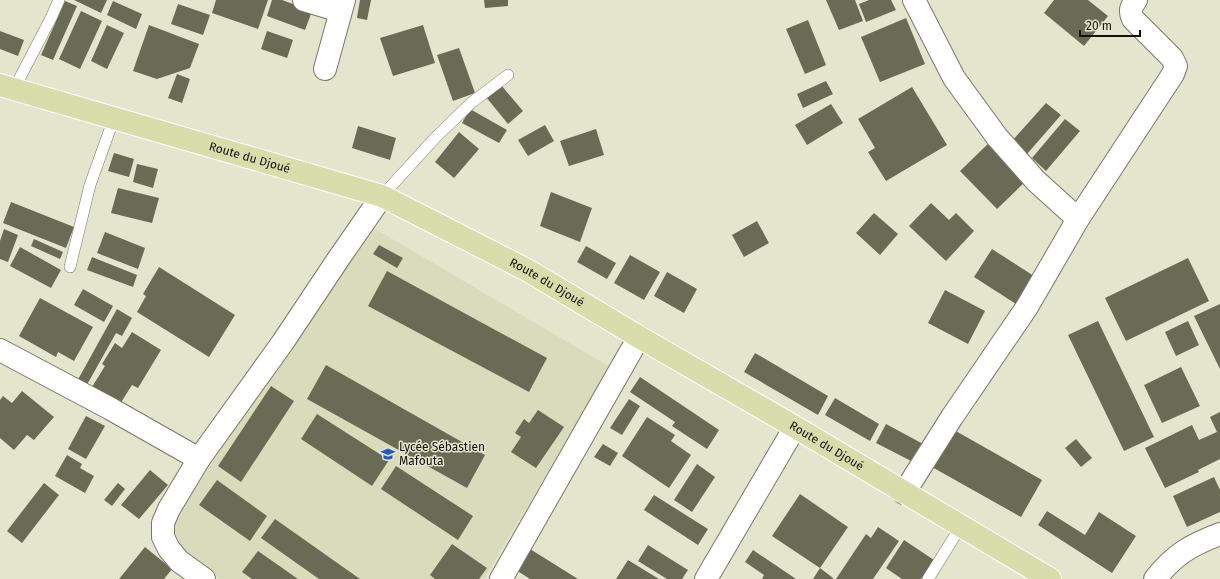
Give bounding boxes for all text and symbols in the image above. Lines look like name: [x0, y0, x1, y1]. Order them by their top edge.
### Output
scale bar: [1080, 12, 1140, 38]
text: 20 m: [1086, 19, 1112, 33]
street label: Route du Djoué: [207, 139, 292, 176]
street label: Route du Djoué: [507, 255, 587, 310]
street label: Route du Djoué: [787, 418, 866, 473]
place label: Lycée Sébastien Mafouta: [399, 440, 485, 468]
school or university icon: Lycée Sébastien Mafouta: [380, 446, 396, 462]

